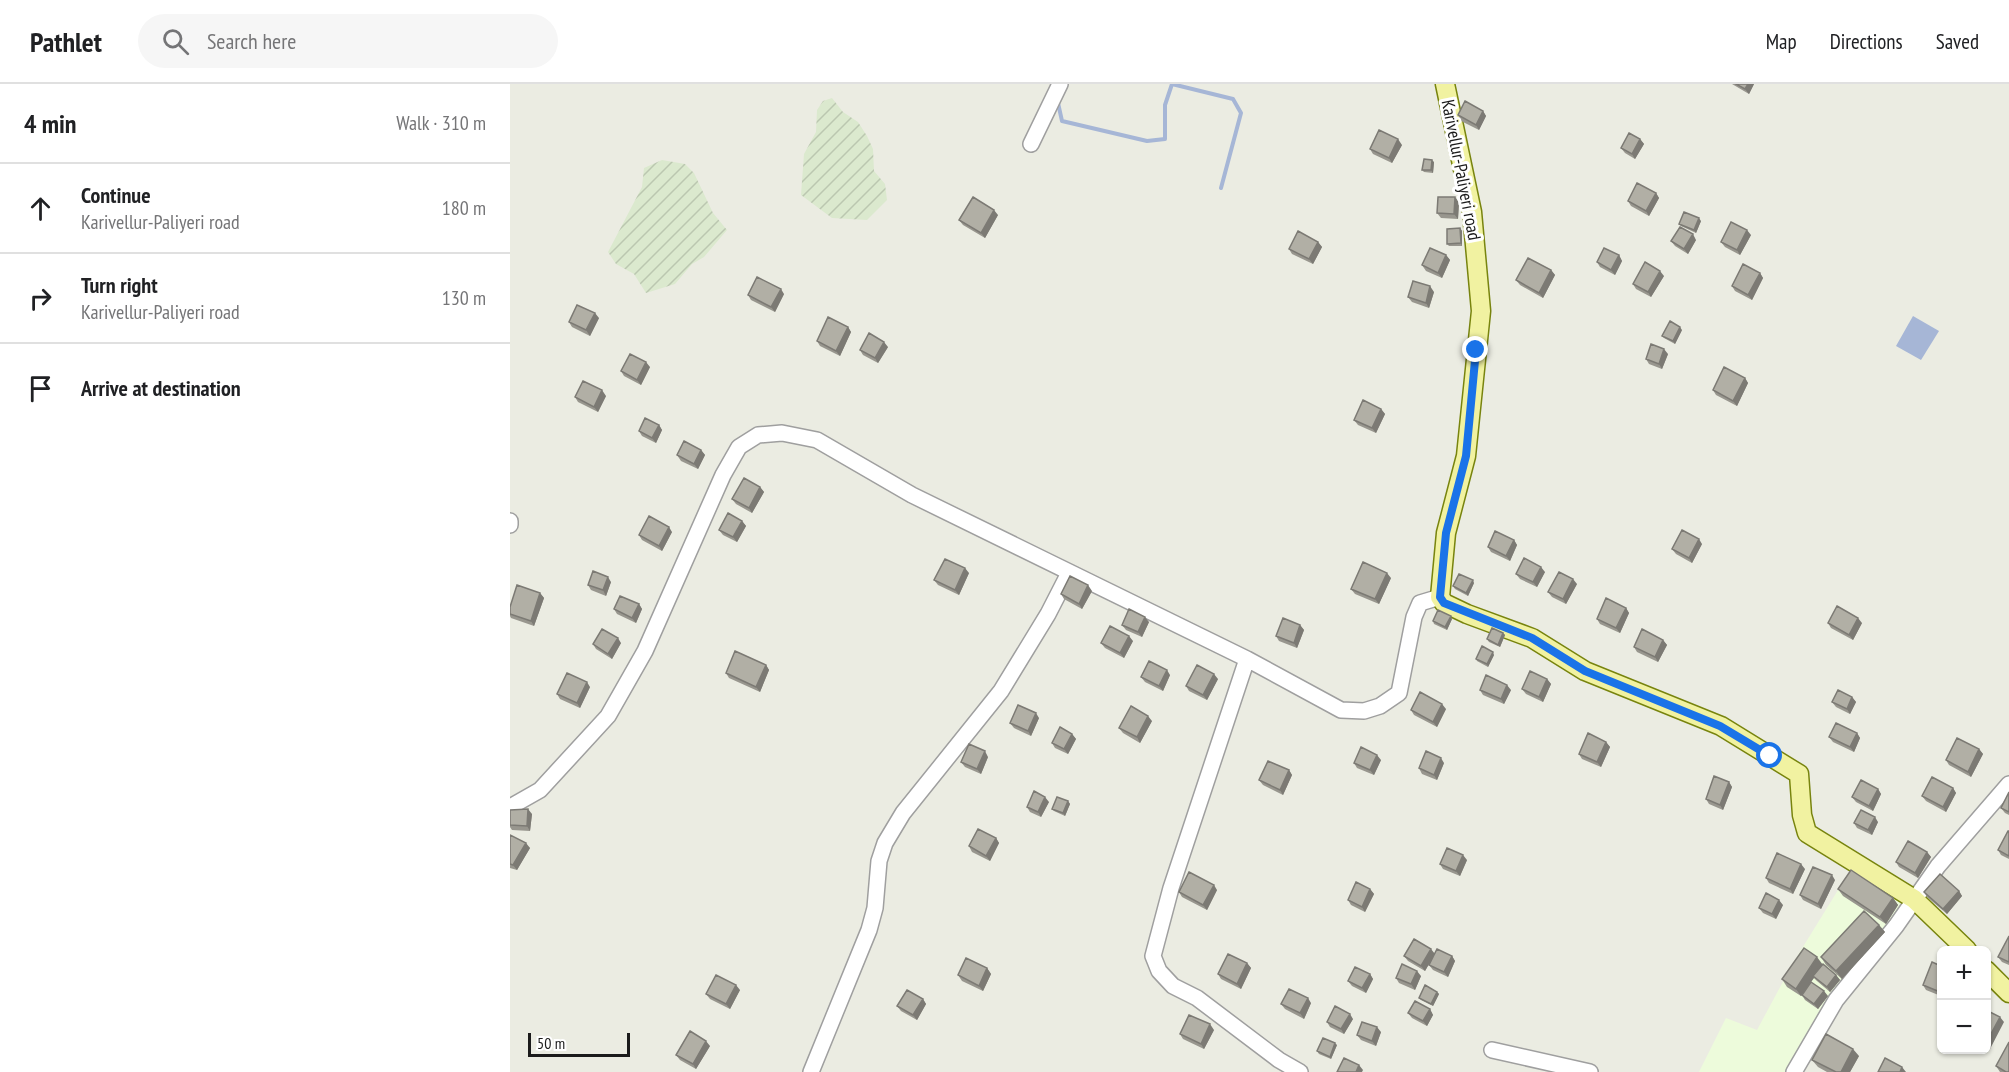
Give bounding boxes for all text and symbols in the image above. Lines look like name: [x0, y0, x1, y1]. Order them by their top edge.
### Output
search box: [138, 14, 558, 68]
text: Pathlet: [30, 23, 102, 60]
icon: search: [159, 25, 192, 58]
text: Search here: [207, 27, 296, 55]
text: Map: [1766, 28, 1797, 55]
text: Directions: [1830, 28, 1903, 55]
text: Saved: [1936, 28, 1979, 55]
street label: Karivellur-Paliyeri road: [1437, 98, 1486, 242]
text: 4 min: [24, 107, 77, 140]
text: Walk · 310 m: [396, 110, 486, 136]
text: Continue: [81, 181, 151, 209]
icon: ahead: [24, 192, 57, 225]
text: 180 m: [442, 195, 486, 221]
text: Karivellur-Paliyeri road: [81, 209, 240, 235]
text: Turn right: [81, 271, 158, 299]
icon: right: [24, 282, 57, 315]
text: 130 m: [442, 285, 486, 311]
text: Karivellur-Paliyeri road: [81, 299, 240, 325]
route end: [1462, 336, 1488, 362]
icon: arrive: [24, 372, 57, 405]
text: Arrive at destination: [81, 374, 241, 402]
route start: [1756, 742, 1782, 768]
map controls: [1937, 946, 1991, 1054]
button: +: [1937, 946, 1991, 1000]
button: −: [1937, 1000, 1991, 1054]
scale bar: [528, 1030, 630, 1058]
text: 50 m: [537, 1033, 565, 1053]

